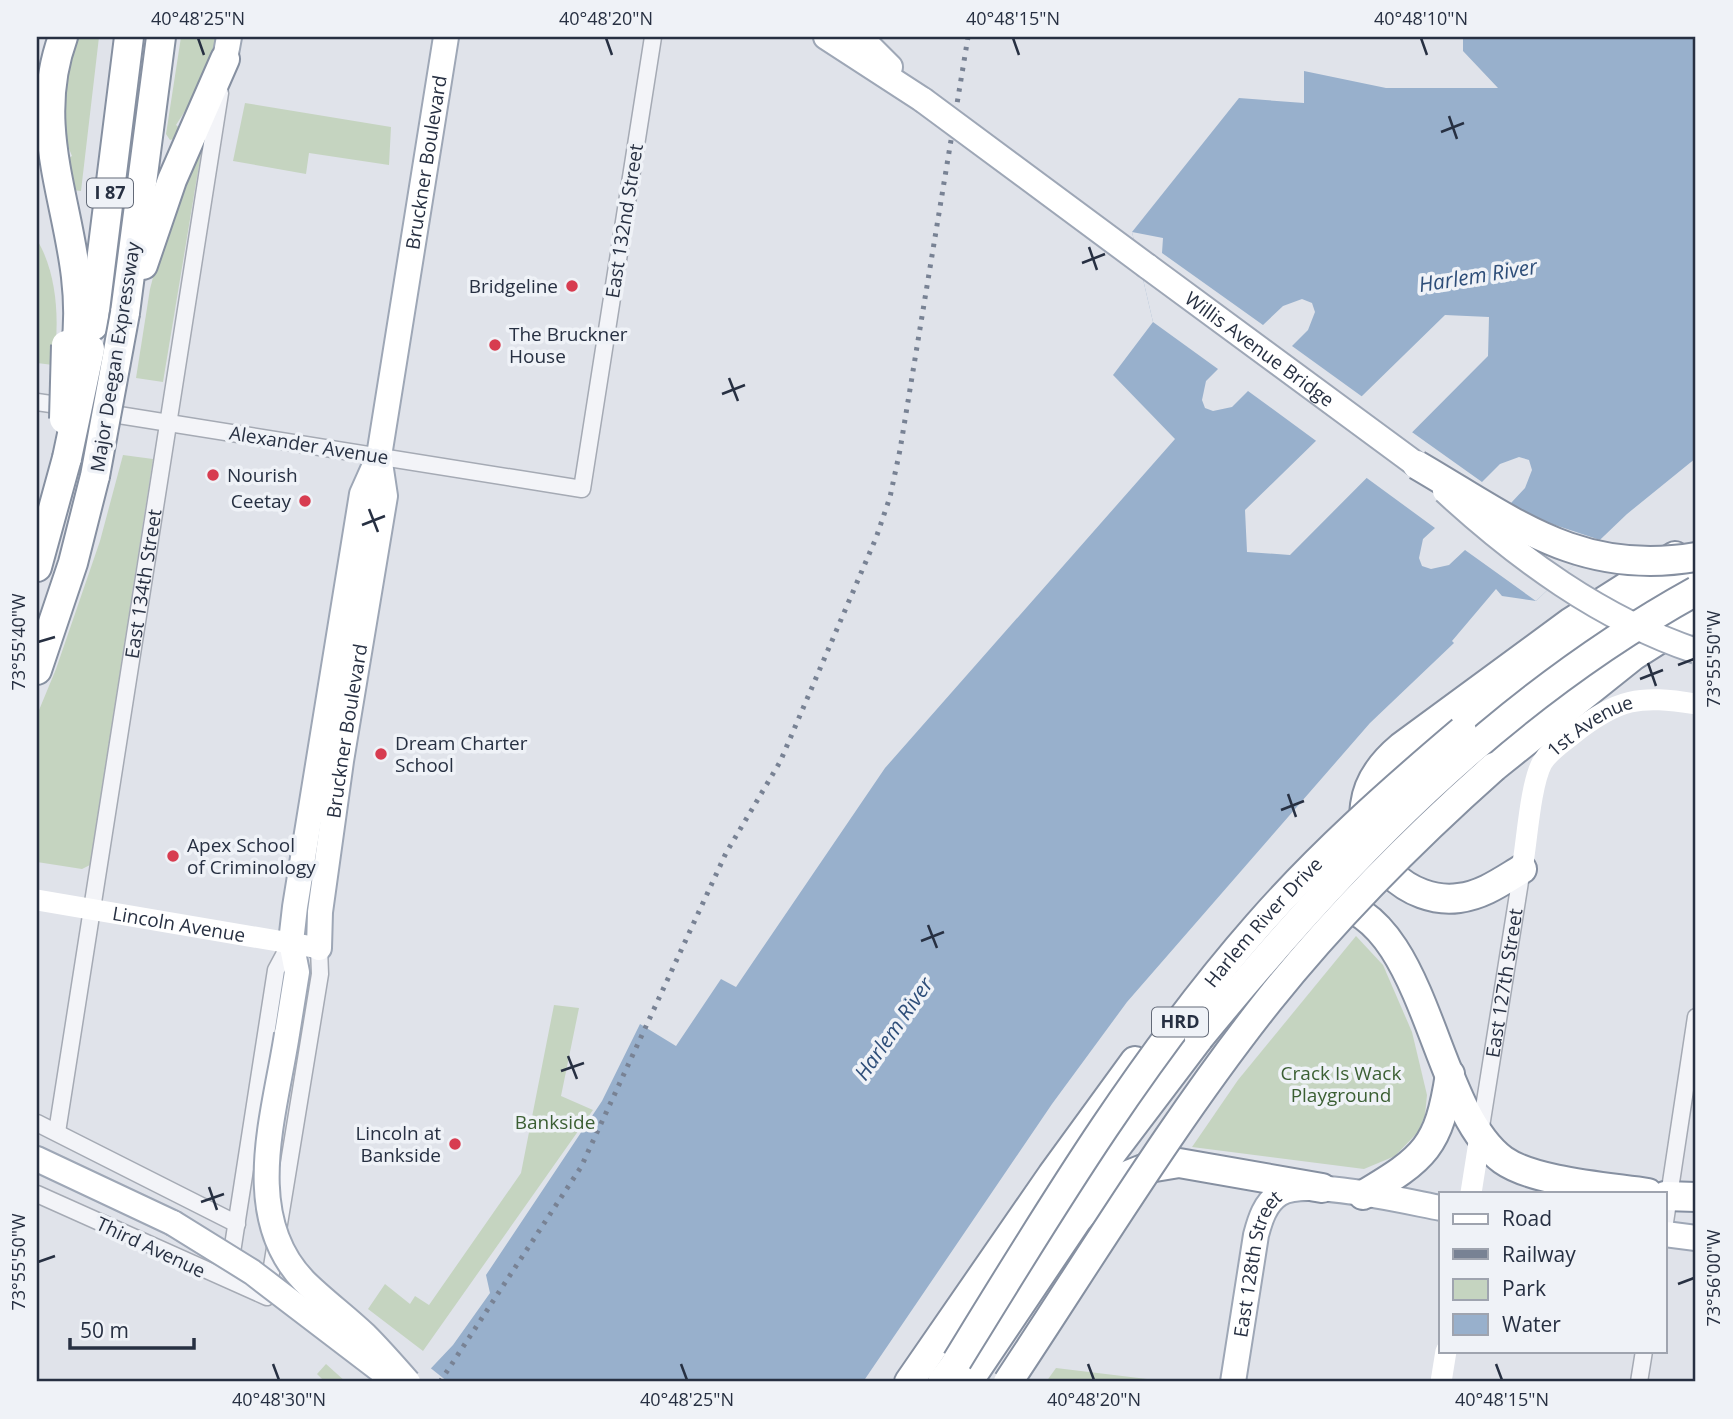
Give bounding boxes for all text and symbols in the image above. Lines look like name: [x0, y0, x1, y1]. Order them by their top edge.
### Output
text: 40°48'25"N: [151, 6, 245, 30]
text: 40°48'20"N: [559, 6, 653, 30]
text: 40°48'15"N: [966, 6, 1060, 30]
text: 40°48'10"N: [1374, 6, 1468, 30]
street label: Bruckner Boulevard: [399, 73, 453, 251]
street label: East 132nd Street: [599, 142, 649, 300]
road number: I 87: [87, 178, 133, 208]
street label: Major Deegan Expressway: [84, 240, 146, 474]
water label: Harlem River: [1417, 252, 1540, 298]
place label: Bridgeline: [469, 273, 558, 299]
marker: Bridgeline: [564, 278, 580, 294]
street label: Willis Avenue Bridge: [1180, 285, 1340, 413]
place label: The Bruckner House: [509, 321, 628, 369]
marker: The Bruckner House: [487, 337, 503, 353]
street label: Alexander Avenue: [228, 420, 390, 470]
place label: Nourish: [227, 462, 298, 488]
marker: Nourish: [205, 467, 221, 483]
place label: Ceetay: [231, 488, 291, 514]
marker: Ceetay: [297, 493, 313, 509]
street label: East 134th Street: [118, 507, 168, 660]
text: 73°55'40"W: [6, 593, 30, 691]
text: 73°55'50"W: [1701, 610, 1725, 708]
street label: Bruckner Boulevard: [320, 642, 373, 820]
street label: 1st Avenue: [1541, 689, 1636, 763]
place label: Dream Charter School: [395, 730, 528, 778]
marker: Dream Charter School: [373, 746, 389, 762]
place label: Apex School of Criminology: [187, 832, 316, 880]
marker: Apex School of Criminology: [165, 848, 181, 864]
street label: Harlem River Drive: [1198, 851, 1328, 993]
street label: Lincoln Avenue: [110, 900, 247, 948]
street label: East 127th Street: [1479, 906, 1529, 1059]
water label: Harlem River: [847, 971, 939, 1085]
road number: HRD: [1152, 1007, 1208, 1036]
park label: Crack Is Wack Playground: [1281, 1060, 1401, 1108]
park label: Bankside: [515, 1109, 595, 1135]
place label: Lincoln at Bankside: [355, 1120, 441, 1168]
marker: Lincoln at Bankside: [447, 1136, 463, 1152]
street label: East 128th Street: [1227, 1184, 1287, 1339]
legend: [1439, 1192, 1666, 1352]
text: Road: [1502, 1204, 1552, 1232]
street label: Third Avenue: [92, 1210, 210, 1284]
text: 73°55'50"W: [6, 1213, 30, 1311]
text: 73°56'00"W: [1701, 1229, 1725, 1327]
text: Railway: [1502, 1240, 1576, 1268]
text: Park: [1502, 1274, 1546, 1302]
scale bar: [70, 1307, 194, 1351]
text: Water: [1502, 1310, 1561, 1338]
text: 50 m: [80, 1316, 129, 1344]
text: 40°48'30"N: [232, 1387, 326, 1411]
text: 40°48'25"N: [640, 1387, 734, 1411]
text: 40°48'20"N: [1047, 1387, 1141, 1411]
text: 40°48'15"N: [1455, 1387, 1549, 1411]

